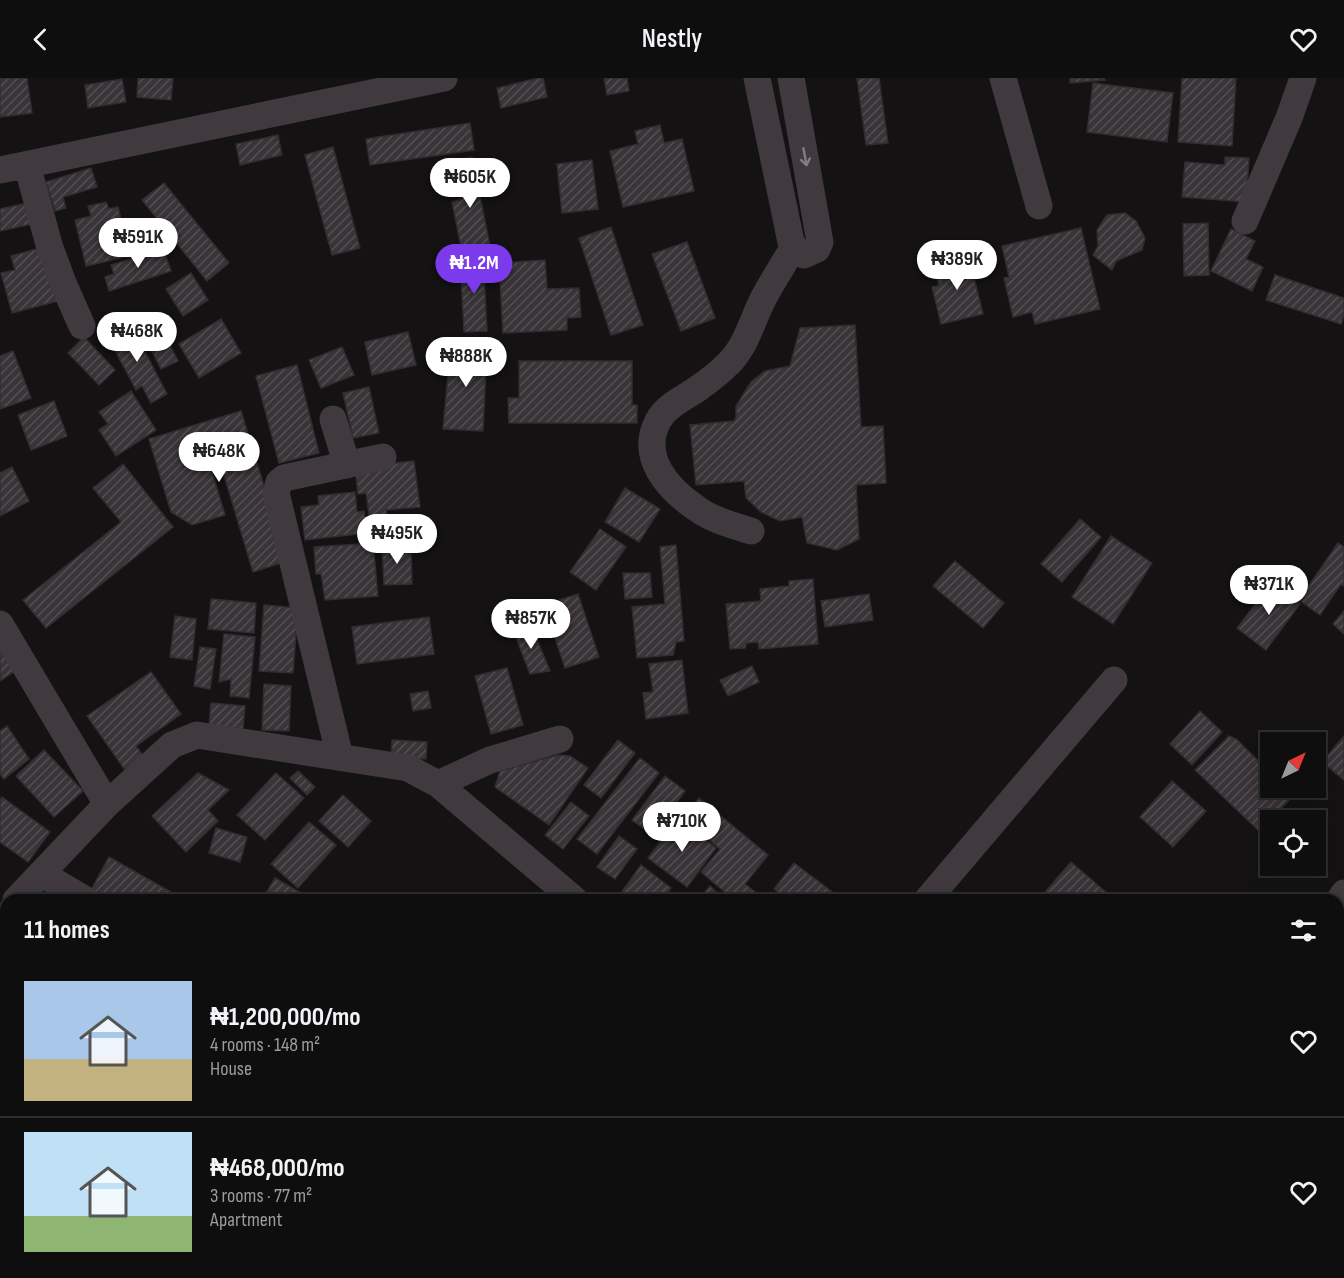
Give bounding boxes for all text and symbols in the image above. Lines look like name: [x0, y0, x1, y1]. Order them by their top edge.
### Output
icon: back: [24, 23, 57, 56]
text: Nestly: [642, 23, 702, 55]
icon: heart: [1287, 23, 1320, 56]
one-way arrow: [799, 147, 810, 166]
pin: ₦605K: [428, 158, 512, 209]
text: ₦605K: [444, 165, 496, 189]
pin: ₦591K: [96, 218, 180, 269]
text: ₦591K: [113, 225, 163, 249]
pin: ₦389K: [915, 240, 999, 291]
pin: ₦1.2M: [432, 244, 516, 295]
text: ₦389K: [931, 247, 983, 271]
text: ₦1.2M: [449, 251, 499, 275]
pin: ₦468K: [95, 312, 179, 363]
text: ₦468K: [111, 319, 163, 343]
pin: ₦888K: [424, 337, 508, 388]
text: ₦888K: [440, 344, 492, 368]
pin: ₦648K: [177, 432, 261, 483]
text: ₦648K: [193, 439, 245, 463]
pin: ₦495K: [355, 514, 439, 565]
text: ₦495K: [371, 521, 423, 545]
pin: ₦371K: [1227, 565, 1311, 616]
text: ₦371K: [1244, 572, 1294, 596]
pin: ₦857K: [489, 599, 573, 650]
text: ₦857K: [505, 606, 557, 630]
north arrow: [1260, 732, 1326, 798]
map controls: [1260, 732, 1326, 876]
pin: ₦710K: [640, 802, 724, 853]
text: ₦710K: [657, 809, 707, 833]
button: locate: [1260, 810, 1326, 876]
icon: filters: [1287, 914, 1320, 947]
text: 11 homes: [24, 915, 110, 946]
text: ₦1,200,000/mo: [210, 1002, 361, 1033]
icon: home: [72, 1005, 144, 1077]
icon: heart: [1287, 1025, 1320, 1058]
text: 4 rooms · 148 m²: [210, 1033, 320, 1057]
text: House: [210, 1057, 252, 1081]
text: ₦468,000/mo: [210, 1153, 345, 1184]
icon: home: [72, 1156, 144, 1228]
icon: heart: [1287, 1176, 1320, 1209]
text: 3 rooms · 77 m²: [210, 1184, 312, 1208]
text: Apartment: [210, 1208, 283, 1232]

